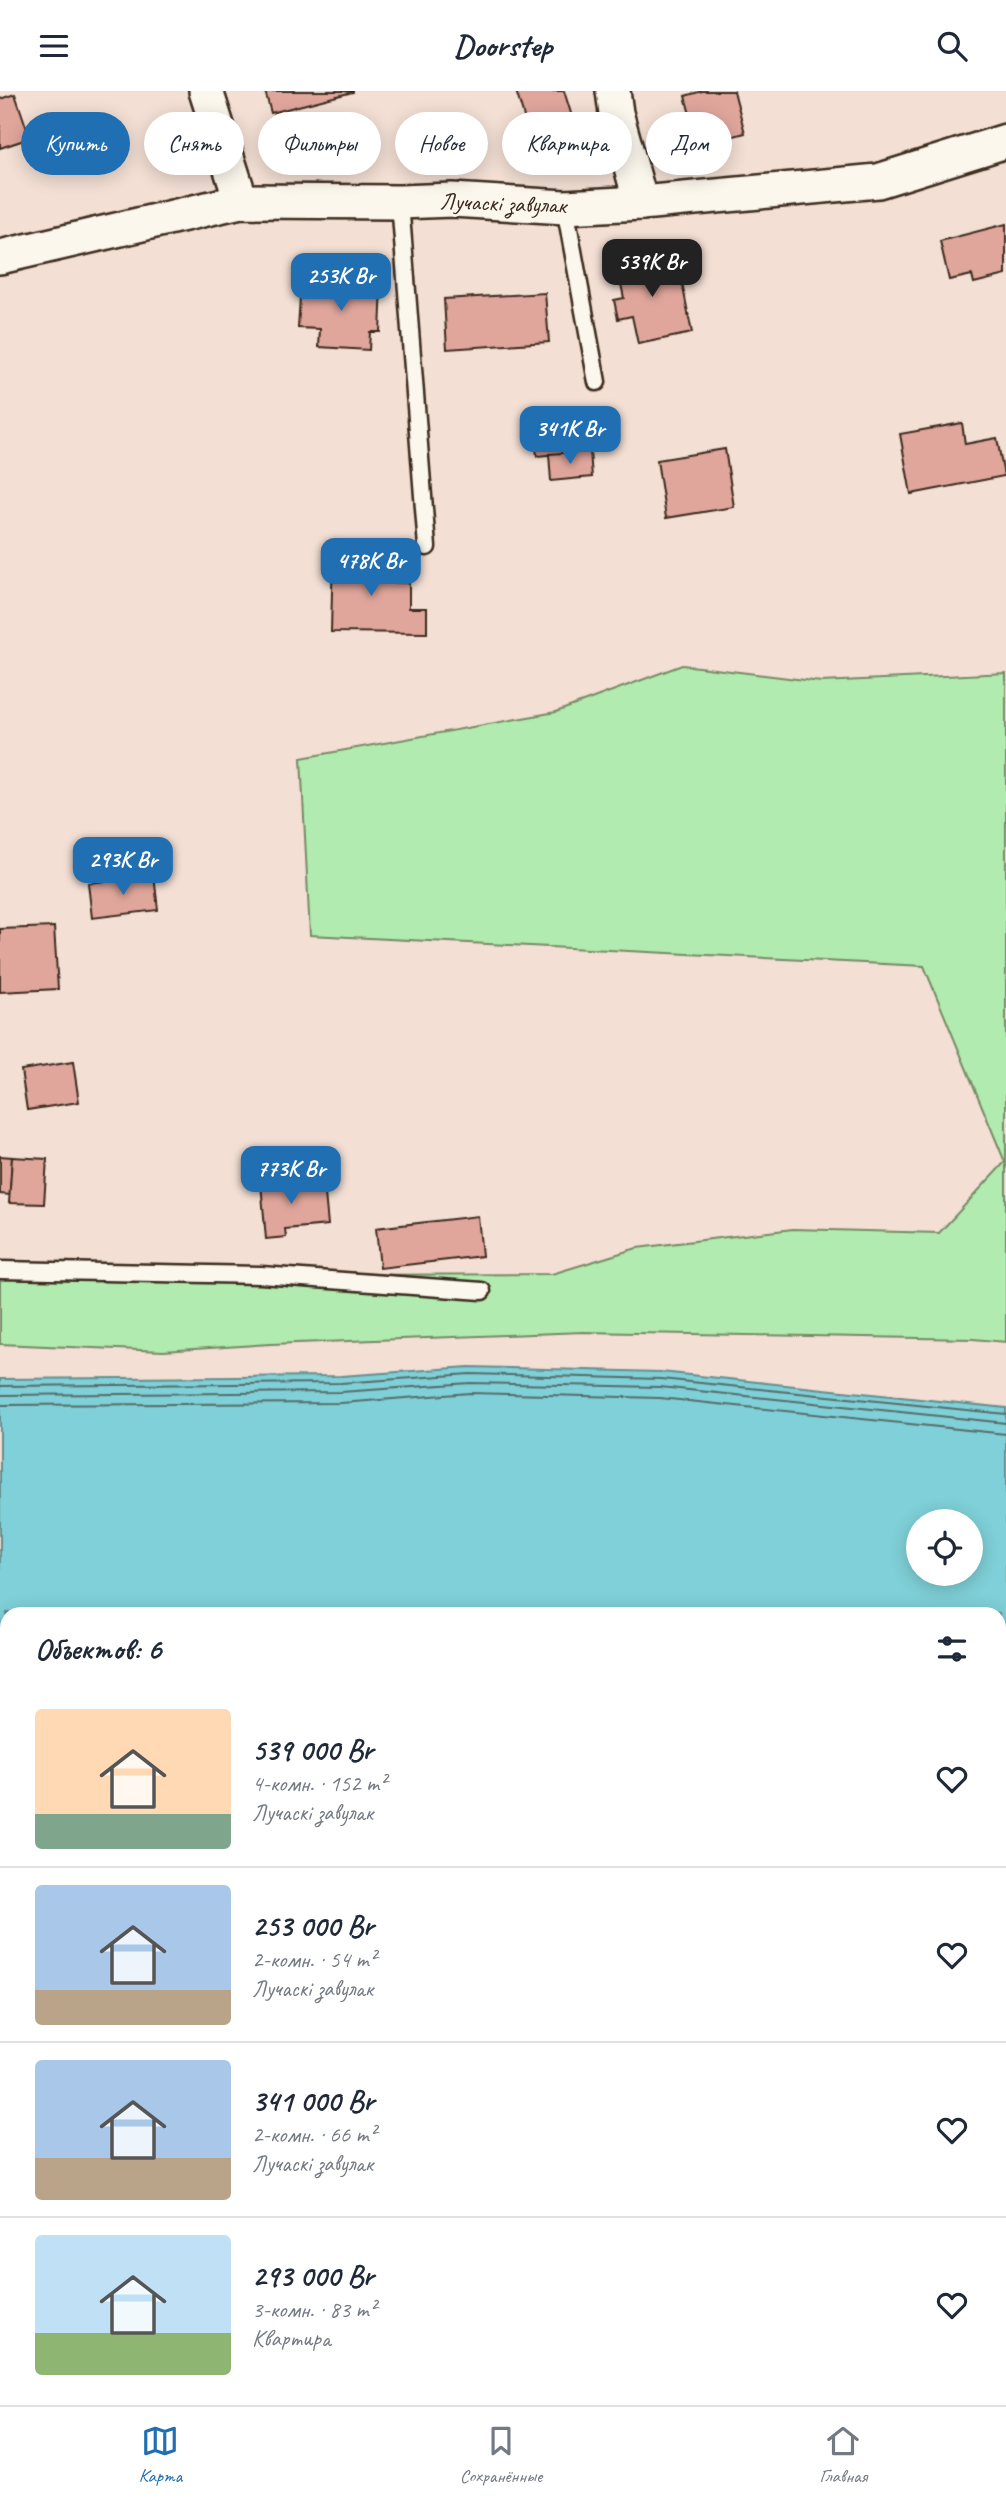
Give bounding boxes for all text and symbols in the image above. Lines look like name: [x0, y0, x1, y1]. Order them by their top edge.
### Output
text: Doorstep: [454, 25, 552, 66]
icon: menu: [35, 27, 73, 65]
icon: search: [933, 27, 971, 65]
chip: Купить: [21, 112, 130, 175]
chip: Снять: [144, 112, 244, 175]
chip: Фильтры: [258, 112, 381, 175]
chip: Новое: [395, 112, 488, 175]
chip: Квартира: [502, 112, 632, 175]
chip: Дом: [646, 112, 732, 175]
street label: Лучаскі завулак: [439, 186, 569, 221]
pin: 539K Br: [587, 239, 717, 299]
text: 539K Br: [618, 247, 686, 276]
pin: 253K Br: [276, 253, 406, 313]
text: 253K Br: [307, 261, 375, 290]
pin: 341K Br: [505, 407, 635, 466]
text: 341K Br: [536, 414, 604, 443]
pin: 478K Br: [306, 539, 436, 598]
text: 478K Br: [337, 546, 405, 575]
pin: 293K Br: [58, 837, 188, 897]
text: 293K Br: [89, 845, 157, 874]
pin: 773K Br: [226, 1147, 356, 1206]
text: 773K Br: [257, 1154, 325, 1183]
map controls: [906, 1509, 983, 1586]
button: locate: [906, 1509, 983, 1586]
text: Объектов: 6: [35, 1630, 161, 1668]
icon: filters: [933, 1630, 971, 1668]
text: 539 000 Br: [252, 1731, 373, 1769]
icon: home: [91, 1737, 175, 1821]
icon: heart: [933, 1760, 971, 1798]
text: 4-комн. · 152 m²: [252, 1769, 386, 1798]
text: Лучаскі завулак: [252, 1798, 373, 1827]
text: 253 000 Br: [252, 1907, 374, 1945]
icon: home: [91, 1913, 175, 1997]
icon: heart: [933, 1936, 971, 1974]
text: 2-комн. · 54 m²: [252, 1945, 376, 1974]
text: Лучаскі завулак: [252, 1974, 373, 2003]
text: 341 000 Br: [252, 2082, 374, 2120]
icon: home: [91, 2088, 175, 2172]
icon: heart: [933, 2111, 971, 2149]
text: 2-комн. · 66 m²: [252, 2120, 376, 2149]
text: Лучаскі завулак: [252, 2149, 373, 2178]
text: 293 000 Br: [252, 2257, 374, 2295]
icon: home: [91, 2263, 175, 2347]
icon: heart: [933, 2286, 971, 2324]
text: 3-комн. · 83 m²: [252, 2295, 376, 2324]
text: Квартира: [252, 2324, 330, 2353]
tab: Карта: [139, 2422, 182, 2488]
tab: Сохранённые: [460, 2422, 542, 2488]
tab: Главная: [820, 2422, 867, 2488]

